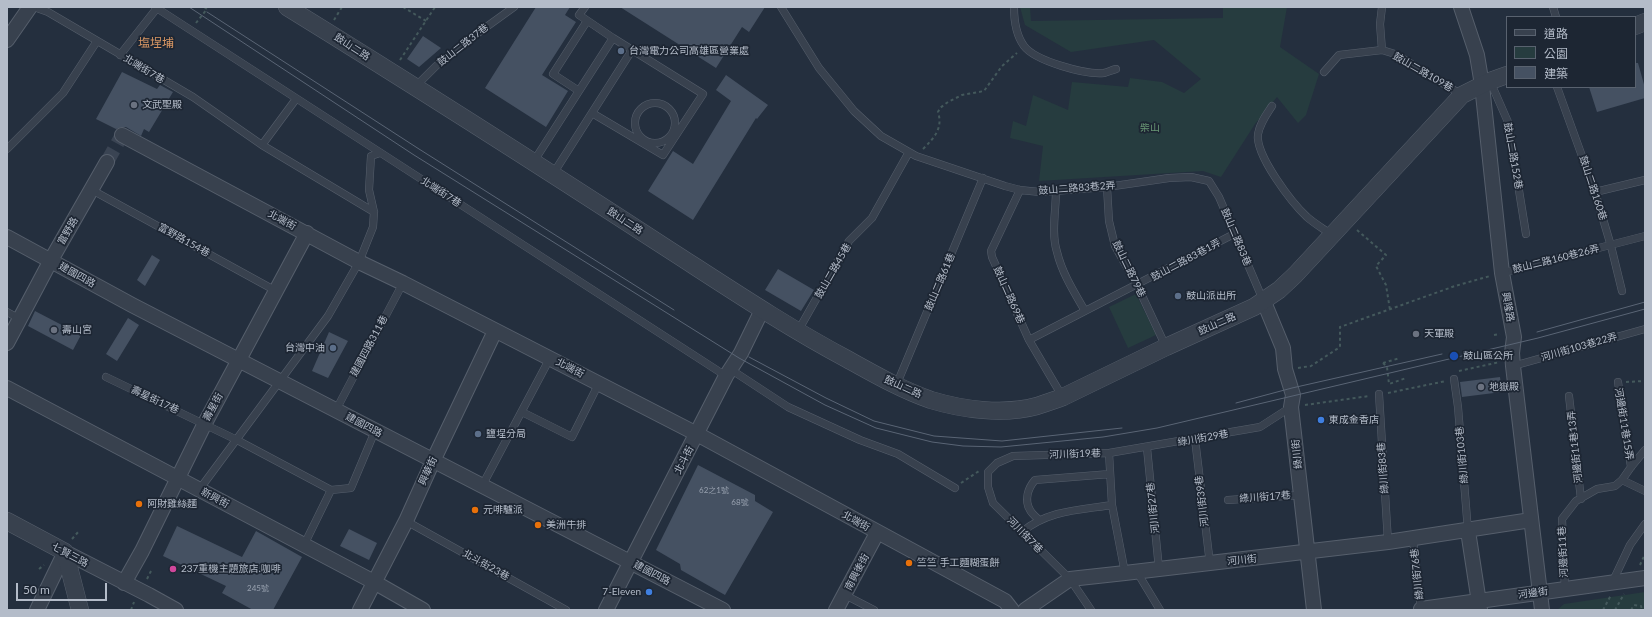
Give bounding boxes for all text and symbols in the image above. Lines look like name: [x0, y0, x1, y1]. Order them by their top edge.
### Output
legend: [1506, 16, 1636, 88]
street label: 鼓山二路37巷: [435, 21, 491, 69]
text: 道路: [1544, 26, 1568, 41]
street label: 鼓山二路: [332, 31, 372, 63]
district label: 塩埕埔: [138, 36, 174, 50]
place label: 台灣電力公司高雄區營業處: [629, 45, 749, 57]
marker: 台灣電力公司高雄區營業處: [616, 46, 626, 56]
text: 公園: [1544, 46, 1568, 61]
street label: 鼓山二路109巷: [1391, 50, 1455, 94]
street label: 北端街7巷: [121, 52, 167, 86]
text: 建築: [1544, 66, 1568, 81]
place label: 文武聖殿: [142, 99, 182, 111]
marker: 文武聖殿: [129, 100, 139, 110]
park label: 柴山: [1140, 122, 1160, 134]
street label: 鼓山二路152巷: [1501, 122, 1525, 190]
street label: 鼓山二路160巷: [1577, 154, 1609, 222]
street label: 北端街7巷: [419, 174, 463, 210]
street label: 鼓山二路83巷2弄: [1038, 179, 1116, 197]
street label: 鼓山二路: [605, 205, 645, 237]
street label: 鼓山二路83巷: [1218, 206, 1254, 268]
street label: 北端街: [266, 208, 298, 232]
street label: 富野路: [55, 215, 81, 247]
street label: 富野路154巷: [156, 221, 212, 259]
street label: 鼓山二路83巷1弄: [1149, 237, 1223, 283]
street label: 鼓山二路79巷: [1110, 239, 1148, 299]
street label: 鼓山二路45巷: [812, 241, 854, 301]
street label: 鼓山二路160巷26弄: [1511, 242, 1601, 276]
street label: 鼓山二路61巷: [922, 251, 958, 313]
street label: 建國四路: [57, 260, 97, 290]
street label: 鼓山二路69巷: [991, 264, 1027, 326]
place label: 鼓山派出所: [1186, 290, 1236, 302]
marker: 鼓山派出所: [1173, 291, 1183, 301]
street label: 興隆路: [1499, 291, 1517, 323]
street label: 鼓山二路: [1196, 310, 1238, 338]
street label: 建國四路311巷: [348, 313, 390, 379]
place label: 壽山宮: [62, 324, 92, 336]
marker: 壽山宮: [49, 325, 59, 335]
place label: 天軍殿: [1424, 328, 1454, 340]
marker: 天軍殿: [1411, 329, 1421, 339]
street label: 河川街103巷22弄: [1539, 330, 1619, 364]
place label: 台灣中油: [285, 342, 325, 354]
marker: 台灣中油: [328, 343, 338, 353]
marker: 鼓山區公所: [1448, 350, 1460, 362]
place label: 鼓山區公所: [1463, 350, 1513, 362]
street label: 北端街: [554, 356, 586, 380]
street label: 鼓山二路: [882, 373, 924, 401]
place label: 地嶽殿: [1489, 381, 1519, 393]
marker: 地嶽殿: [1476, 382, 1486, 392]
street label: 壽星街17巷: [129, 384, 181, 416]
street label: 河邊街11巷15弄: [1612, 387, 1636, 461]
street label: 壽星街: [201, 391, 225, 423]
street label: 建國四路: [344, 410, 384, 440]
street label: 河邊街11巷13弄: [1565, 410, 1585, 484]
place label: 東成金香店: [1329, 414, 1379, 426]
marker: 東成金香店: [1316, 415, 1326, 425]
street label: 綠川街103巷: [1454, 426, 1470, 484]
place label: 鹽埕分局: [486, 428, 526, 440]
street label: 綠川街29巷: [1177, 428, 1229, 448]
marker: 鹽埕分局: [473, 429, 483, 439]
street label: 綠川街: [1289, 438, 1305, 470]
street label: 綠川街83巷: [1375, 442, 1391, 494]
street label: 北斗街: [672, 444, 696, 476]
street label: 河川街19巷: [1049, 447, 1101, 461]
street label: 興華街: [416, 455, 440, 487]
street label: 河川街39巷: [1193, 475, 1211, 527]
street label: 河川街27巷: [1144, 482, 1162, 534]
house number: 62之1號: [699, 485, 729, 495]
street label: 新興街: [199, 486, 231, 510]
street label: 綠川街17巷: [1239, 489, 1291, 505]
house number: 68號: [731, 497, 749, 507]
place label: 阿財雞絲麵: [147, 498, 197, 510]
marker: 阿財雞絲麵: [134, 499, 144, 509]
place label: 元啡驢派: [483, 504, 523, 516]
marker: 元啡驢派: [470, 505, 480, 515]
street label: 北端街: [840, 508, 872, 534]
street label: 河川街7巷: [1005, 515, 1045, 555]
place label: 美洲牛排: [546, 519, 586, 531]
marker: 美洲牛排: [533, 520, 543, 530]
street label: 河邊街11巷: [1556, 526, 1570, 578]
street label: 七賢三路: [50, 540, 90, 570]
street label: 北斗街23巷: [461, 547, 511, 583]
street label: 綠川街76巷: [1408, 548, 1426, 600]
street label: 南興後街: [842, 552, 872, 592]
street label: 河川街: [1226, 552, 1258, 568]
place label: 竺竺 手工麵糊蛋餅: [917, 557, 1000, 569]
street label: 建國四路: [632, 558, 672, 588]
marker: 竺竺 手工麵糊蛋餅: [904, 558, 914, 568]
place label: 237重機主題旅店.咖啡: [181, 563, 281, 575]
marker: 237重機主題旅店.咖啡: [168, 564, 178, 574]
scale bar: [18, 575, 109, 601]
text: 50 m: [23, 582, 50, 597]
house number: 245號: [247, 583, 269, 593]
street label: 河邊街: [1517, 585, 1549, 601]
place label: 7-Eleven: [602, 586, 641, 598]
marker: 7-Eleven: [644, 587, 654, 597]

